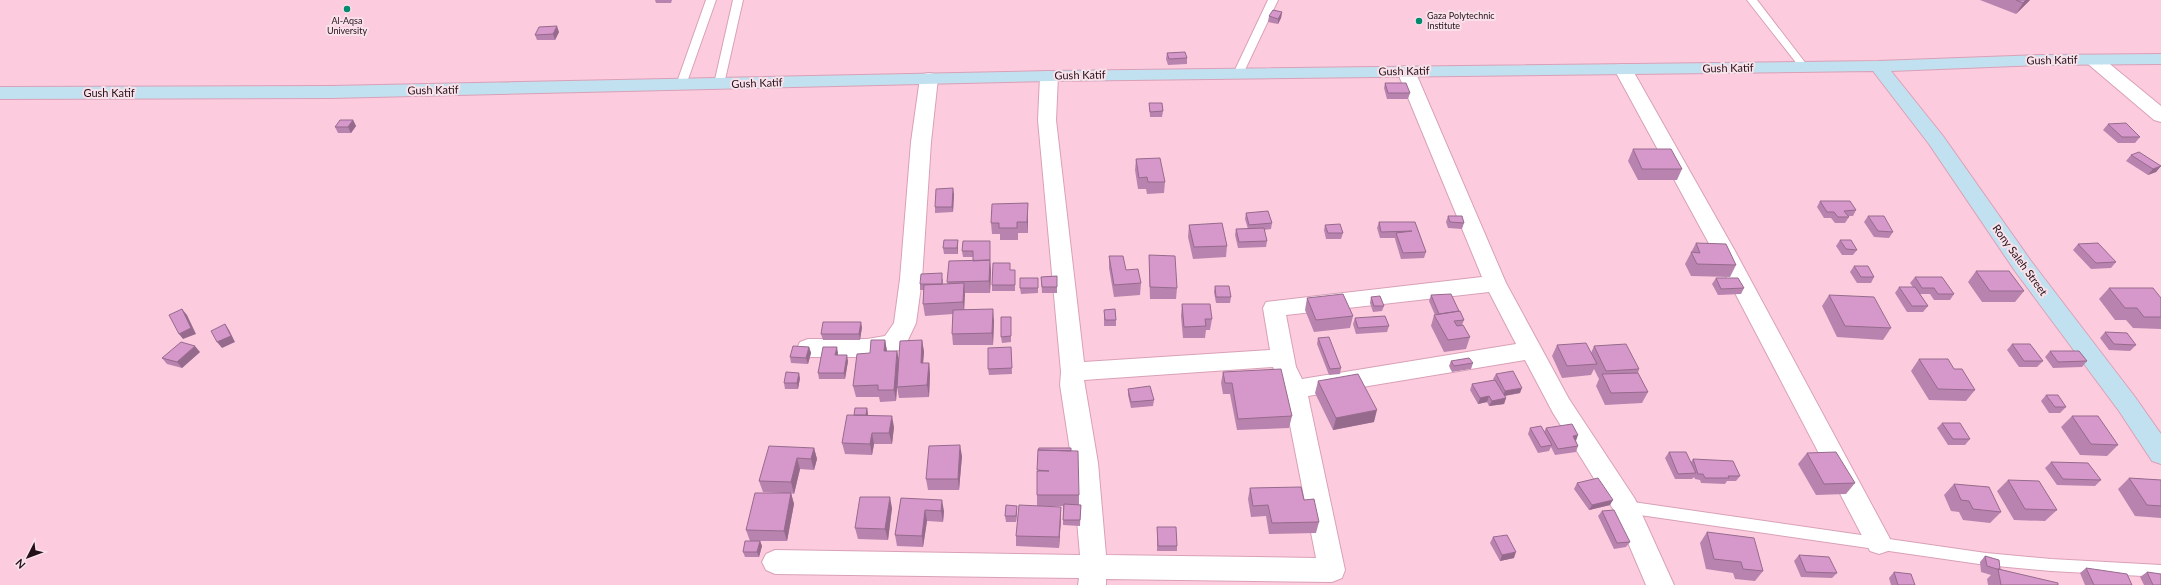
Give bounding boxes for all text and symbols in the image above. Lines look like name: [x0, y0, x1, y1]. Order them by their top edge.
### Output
marker: Al-Aqsa University: [342, 4, 352, 14]
place label: Gaza Polytechnic Institute: [1427, 10, 1495, 31]
place label: Al-Aqsa University: [327, 15, 367, 36]
marker: Gaza Polytechnic Institute: [1414, 16, 1424, 26]
street label: Gush Katif: [2026, 53, 2078, 66]
street label: Gush Katif: [1702, 61, 1754, 74]
street label: Gush Katif: [1378, 64, 1430, 77]
street label: Gush Katif: [1054, 68, 1106, 81]
street label: Gush Katif: [731, 75, 783, 90]
street label: Gush Katif: [407, 83, 459, 96]
street label: Gush Katif: [83, 86, 135, 99]
street label: Rony Saleh Street: [1990, 222, 2051, 298]
north arrow: [8, 537, 48, 577]
text: N: [13, 557, 28, 572]

